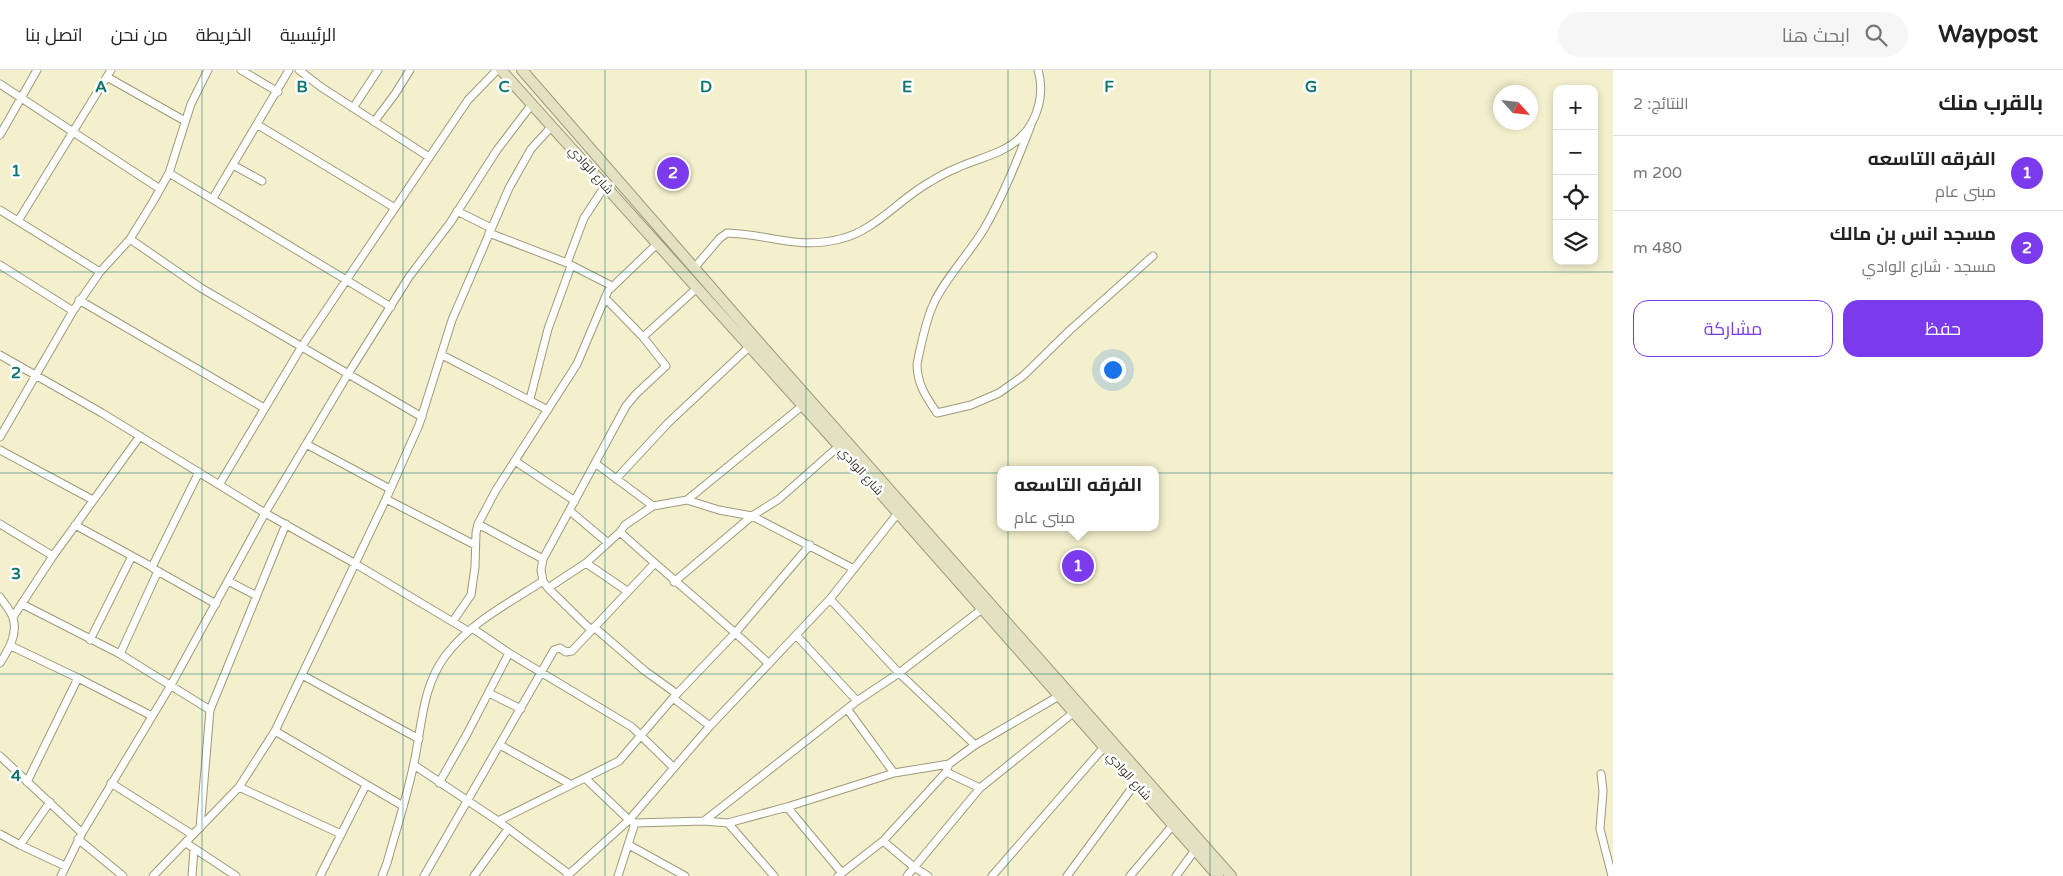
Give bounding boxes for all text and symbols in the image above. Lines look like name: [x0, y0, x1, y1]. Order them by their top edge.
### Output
search box: [1558, 12, 1908, 57]
text: Waypost: [1938, 20, 2038, 49]
icon: search: [1862, 21, 1890, 49]
text: اتصل بنا: [25, 24, 83, 46]
text: من نحن: [111, 24, 168, 46]
text: الخريطة: [196, 24, 252, 46]
text: الرئيسية: [280, 24, 336, 46]
text: ابحث هنا: [1782, 25, 1850, 47]
text: A: [95, 77, 107, 97]
text: B: [296, 77, 308, 97]
text: C: [498, 77, 510, 97]
text: D: [700, 77, 712, 97]
text: E: [902, 77, 912, 97]
text: F: [1104, 77, 1114, 97]
text: G: [1305, 77, 1317, 97]
north arrow: [1493, 85, 1538, 130]
map controls: [1553, 85, 1598, 265]
button: +: [1553, 85, 1598, 130]
text: بالقرب منك: [1938, 91, 2043, 116]
text: النتائج: 2: [1633, 94, 1689, 114]
button: −: [1553, 130, 1598, 175]
street label: شارع الوادي: [564, 143, 616, 199]
text: الفرقه التاسعه: [1868, 148, 1996, 170]
pin: 2: [657, 154, 689, 192]
text: 1: [11, 161, 21, 181]
text: 200 m: [1633, 163, 1682, 183]
text: 1: [2022, 163, 2032, 183]
button: locate: [1553, 175, 1598, 220]
text: مبنى عام: [1935, 182, 1996, 202]
button: layers: [1553, 220, 1598, 265]
text: مسجد انس بن مالك: [1830, 223, 1996, 245]
text: 480 m: [1633, 238, 1682, 258]
text: 2: [2022, 238, 2032, 258]
text: مسجد · شارع الوادي: [1862, 257, 1996, 277]
button: مشاركة: [1633, 300, 1833, 357]
button: حفظ: [1843, 300, 2043, 357]
your location: [1100, 357, 1126, 383]
text: 2: [11, 363, 21, 383]
street label: شارع الوادي: [834, 444, 886, 500]
popup: [997, 466, 1159, 531]
text: الفرقه التاسعه: [1014, 474, 1142, 496]
text: مبنى عام: [1014, 508, 1075, 528]
pin: 1: [1062, 547, 1094, 585]
text: 3: [11, 564, 21, 584]
street label: شارع الوادي: [1102, 749, 1154, 805]
text: 4: [11, 766, 21, 786]

